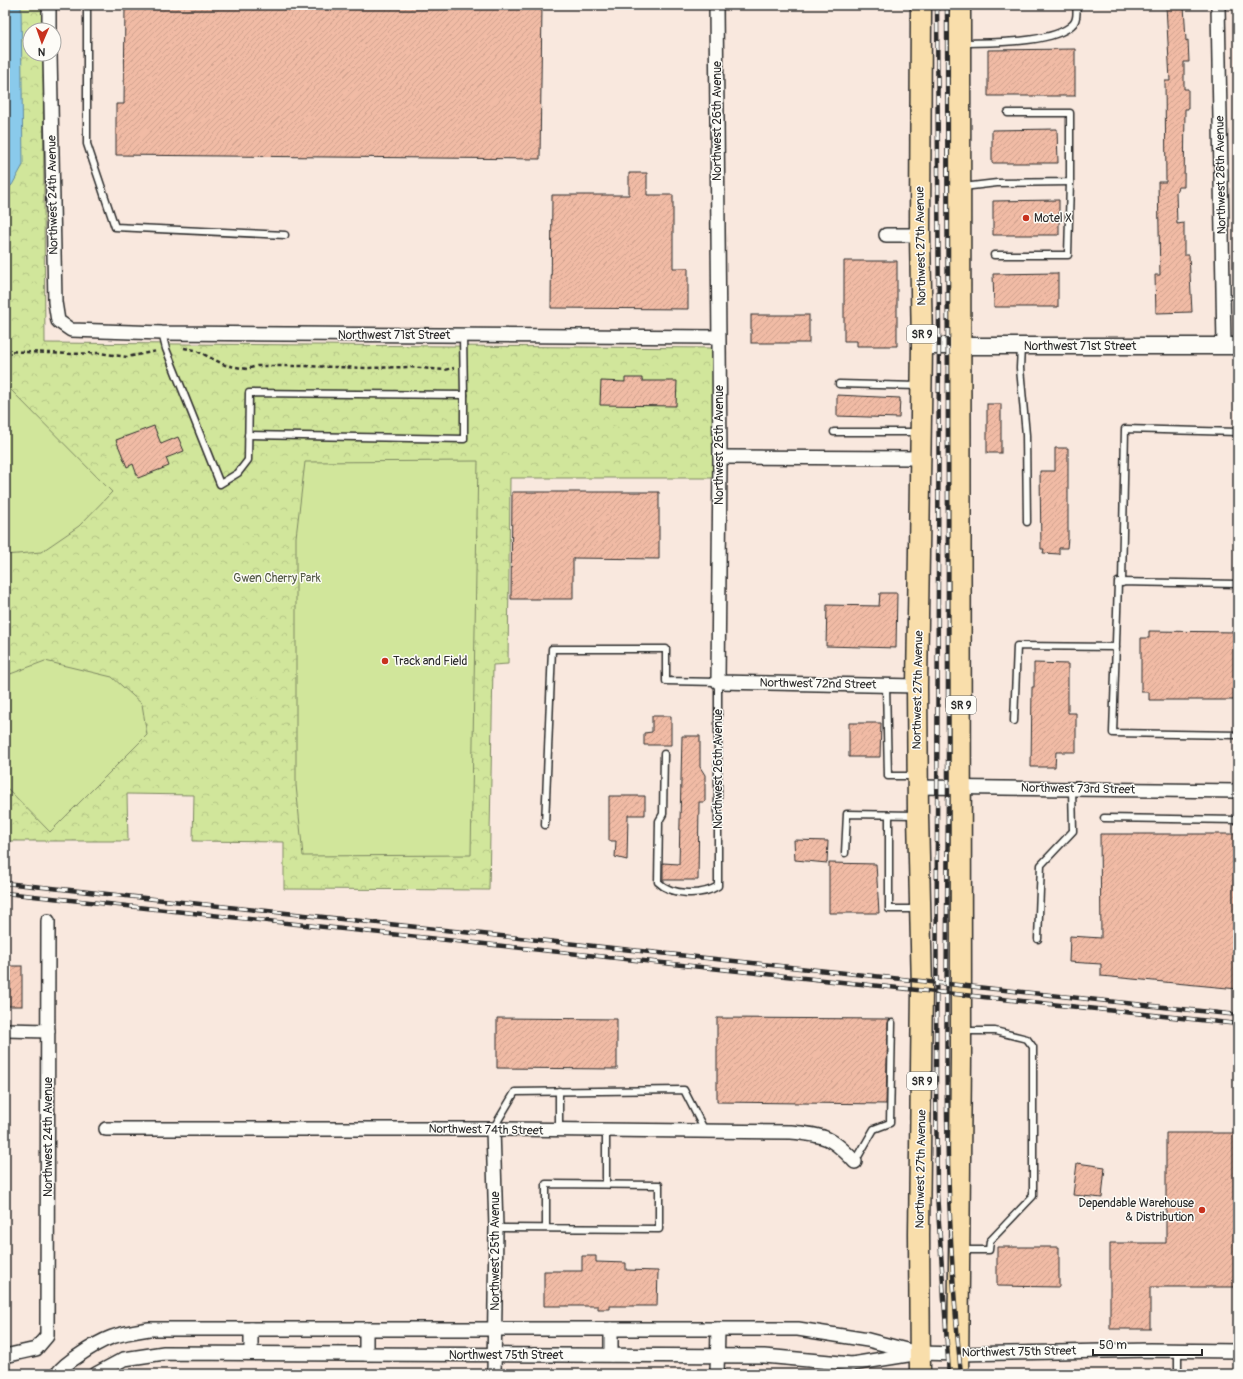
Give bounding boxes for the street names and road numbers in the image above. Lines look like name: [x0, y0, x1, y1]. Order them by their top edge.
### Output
street label: Northwest 26th Avenue: [710, 61, 725, 181]
street label: Northwest 28th Avenue: [1212, 115, 1230, 235]
street label: Northwest 24th Avenue: [44, 135, 62, 255]
street label: Northwest 27th Avenue: [912, 186, 930, 306]
road number: SR 9: [907, 325, 937, 343]
street label: Northwest 71st Street: [338, 328, 450, 343]
street label: Northwest 71st Street: [1024, 339, 1136, 354]
street label: Northwest 26th Avenue: [712, 385, 727, 505]
street label: Northwest 27th Avenue: [909, 630, 927, 750]
street label: Northwest 72nd Street: [759, 675, 877, 693]
road number: SR 9: [946, 696, 976, 714]
street label: Northwest 26th Avenue: [711, 709, 726, 829]
street label: Northwest 73rd Street: [1021, 781, 1135, 797]
road number: SR 9: [907, 1072, 937, 1090]
street label: Northwest 24th Avenue: [41, 1077, 56, 1197]
street label: Northwest 27th Avenue: [912, 1109, 930, 1229]
street label: Northwest 74th Street: [428, 1121, 544, 1139]
street label: Northwest 25th Avenue: [488, 1191, 503, 1311]
street label: Northwest 75th Street: [962, 1343, 1077, 1360]
street label: Northwest 75th Street: [449, 1348, 563, 1363]

